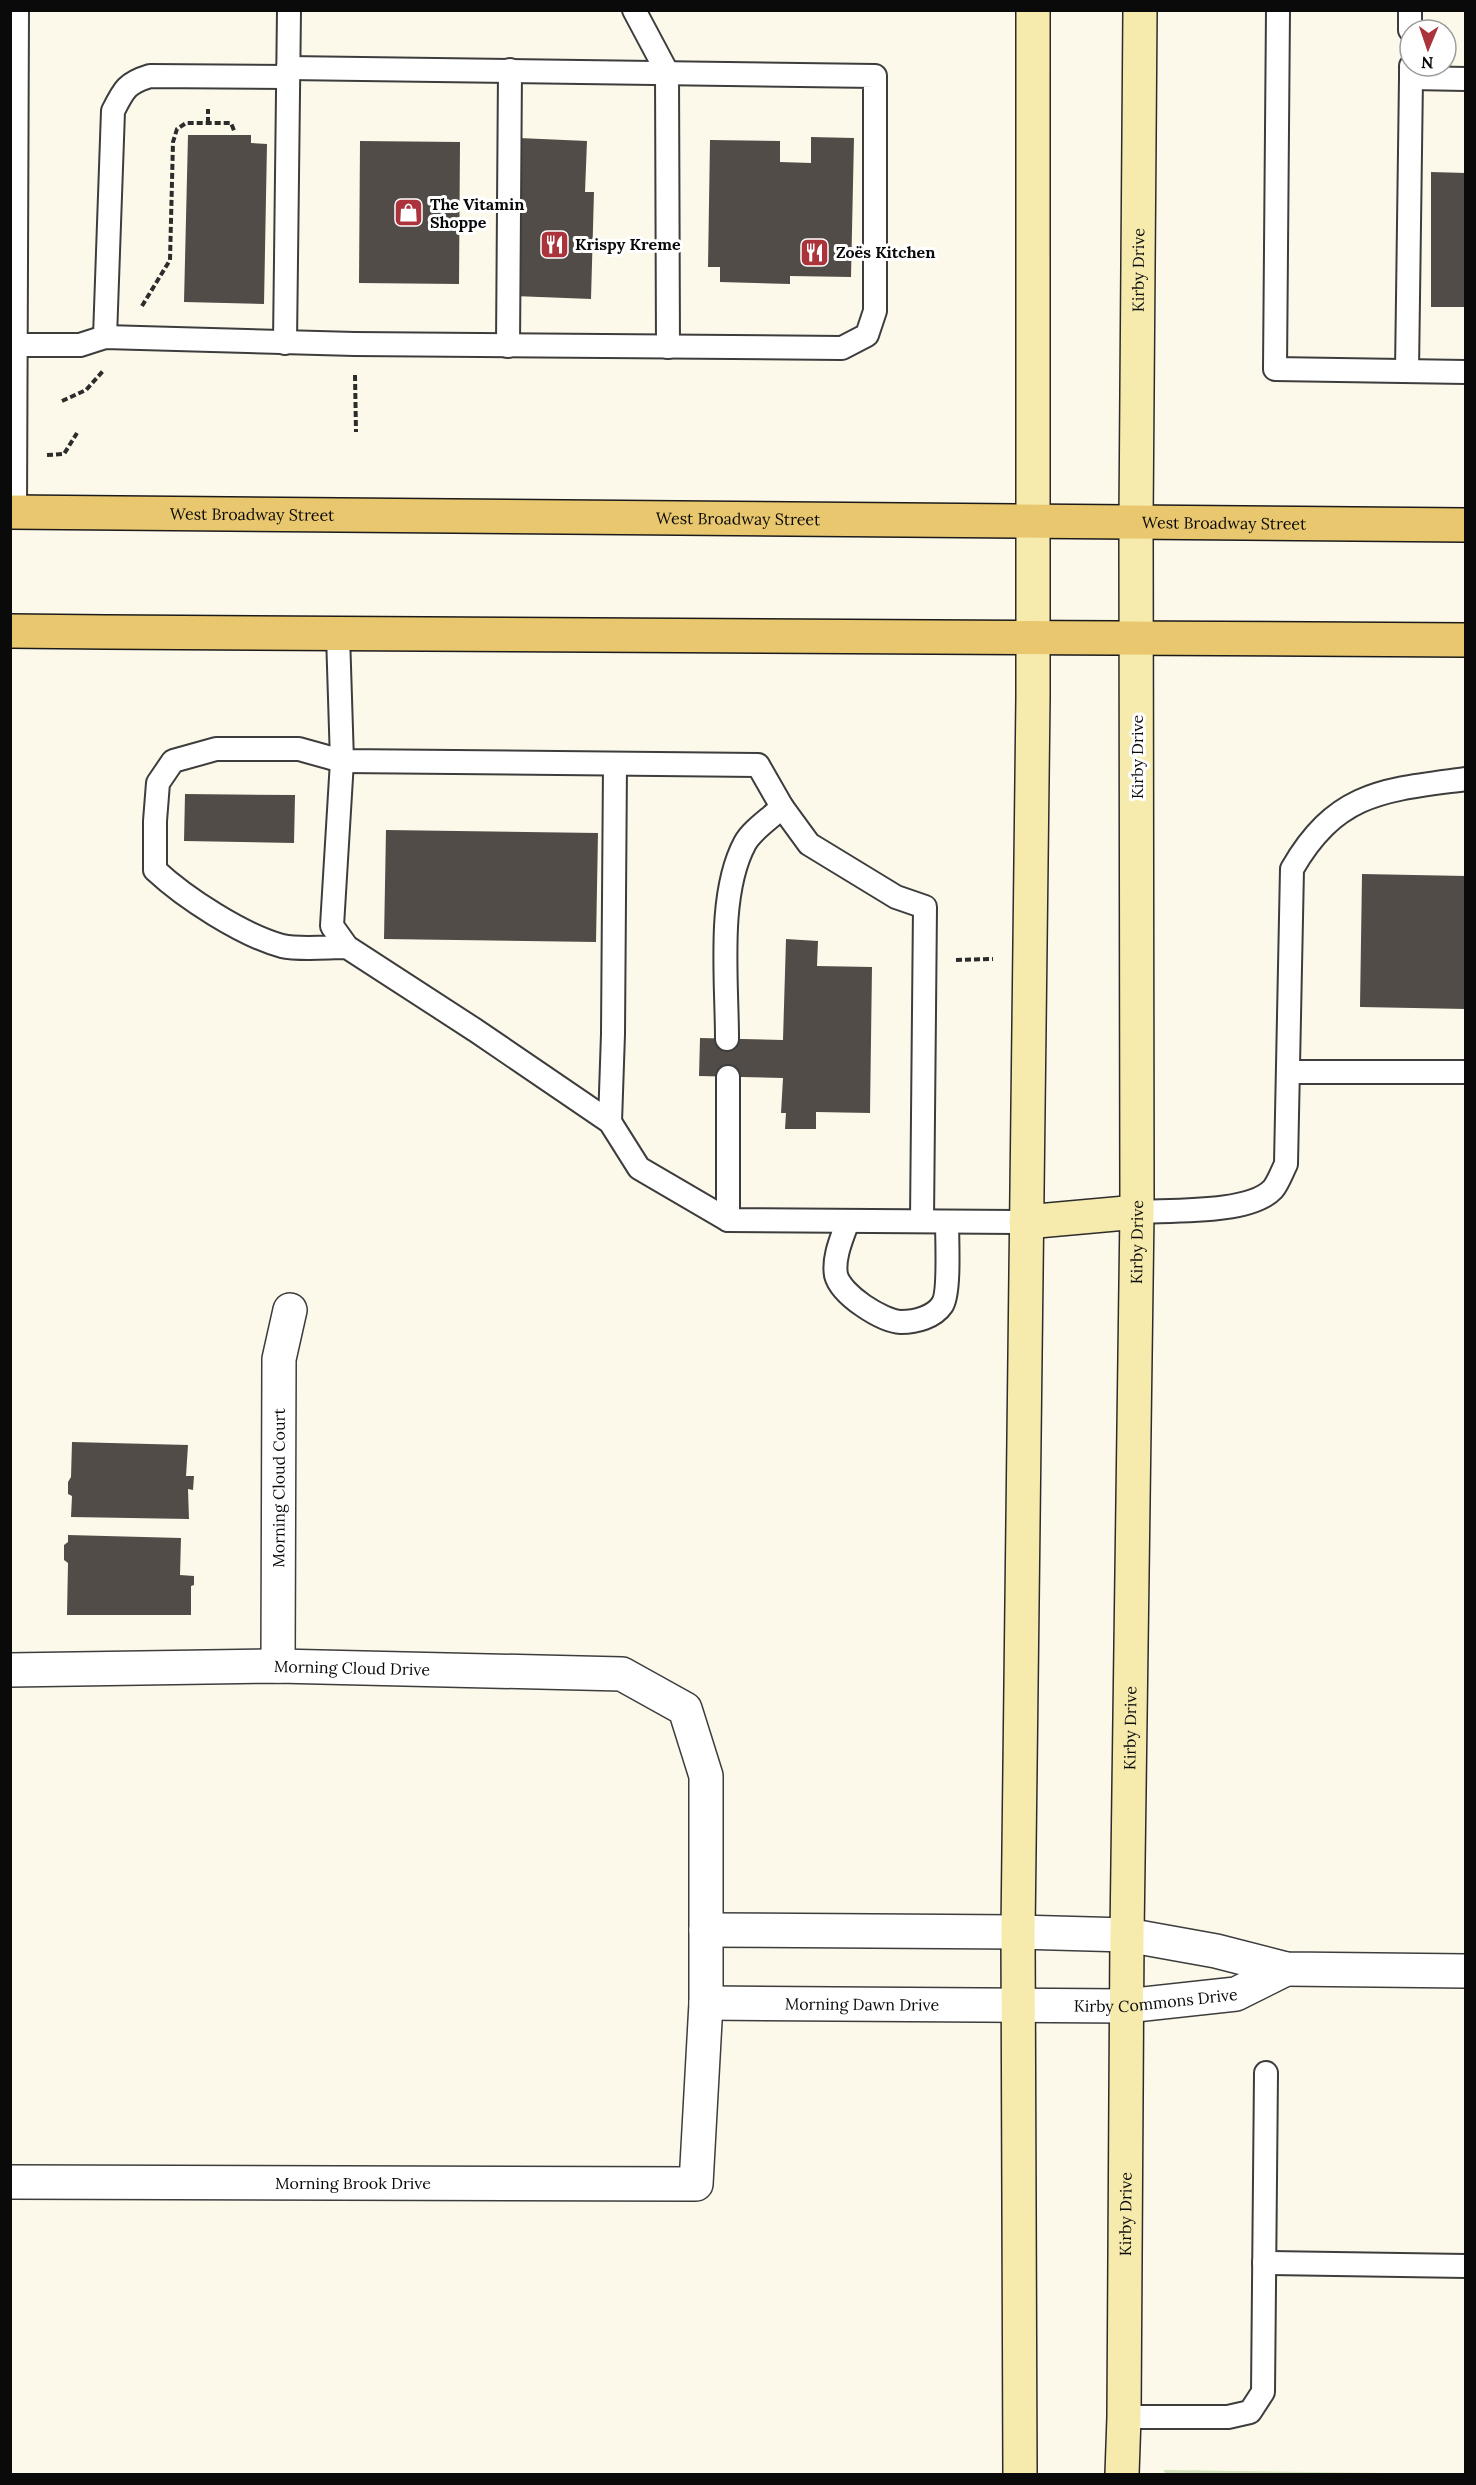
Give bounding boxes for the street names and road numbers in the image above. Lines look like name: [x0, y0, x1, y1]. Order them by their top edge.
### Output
street label: Kirby Drive: [1128, 228, 1148, 312]
street label: West Broadway Street: [170, 503, 335, 525]
street label: West Broadway Street: [656, 508, 821, 529]
street label: West Broadway Street: [1142, 512, 1307, 534]
street label: Kirby Drive: [1127, 715, 1147, 799]
street label: Kirby Drive: [1126, 1200, 1147, 1284]
street label: Morning Cloud Court: [268, 1407, 289, 1568]
street label: Morning Cloud Drive: [274, 1656, 431, 1680]
street label: Kirby Drive: [1119, 1686, 1140, 1770]
street label: Kirby Commons Drive: [1074, 1984, 1239, 2016]
street label: Morning Dawn Drive: [785, 1994, 940, 2015]
street label: Kirby Drive: [1115, 2172, 1136, 2256]
street label: Morning Brook Drive: [275, 2173, 431, 2193]

